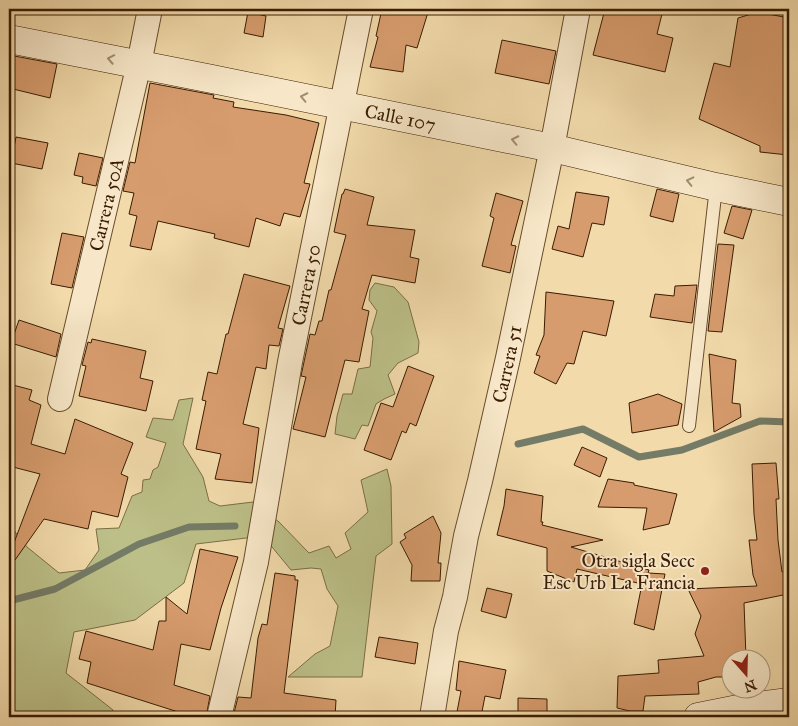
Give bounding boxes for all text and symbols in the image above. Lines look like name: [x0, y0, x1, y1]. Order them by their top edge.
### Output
one-way arrow: [106, 54, 115, 64]
one-way arrow: [300, 93, 309, 103]
street label: Calle 107: [363, 99, 438, 136]
one-way arrow: [510, 136, 519, 146]
street label: Carrera 50A: [84, 155, 129, 253]
one-way arrow: [686, 176, 695, 187]
street label: Carrera 50: [287, 242, 325, 327]
street label: Carrera 51: [487, 323, 527, 405]
place label: Otra sigla Secc Esc Urb La Francia: [543, 549, 696, 594]
marker: Otra sigla Secc Esc Urb La Francia: [699, 565, 711, 577]
north arrow: [720, 648, 770, 698]
text: N: [742, 676, 759, 696]

